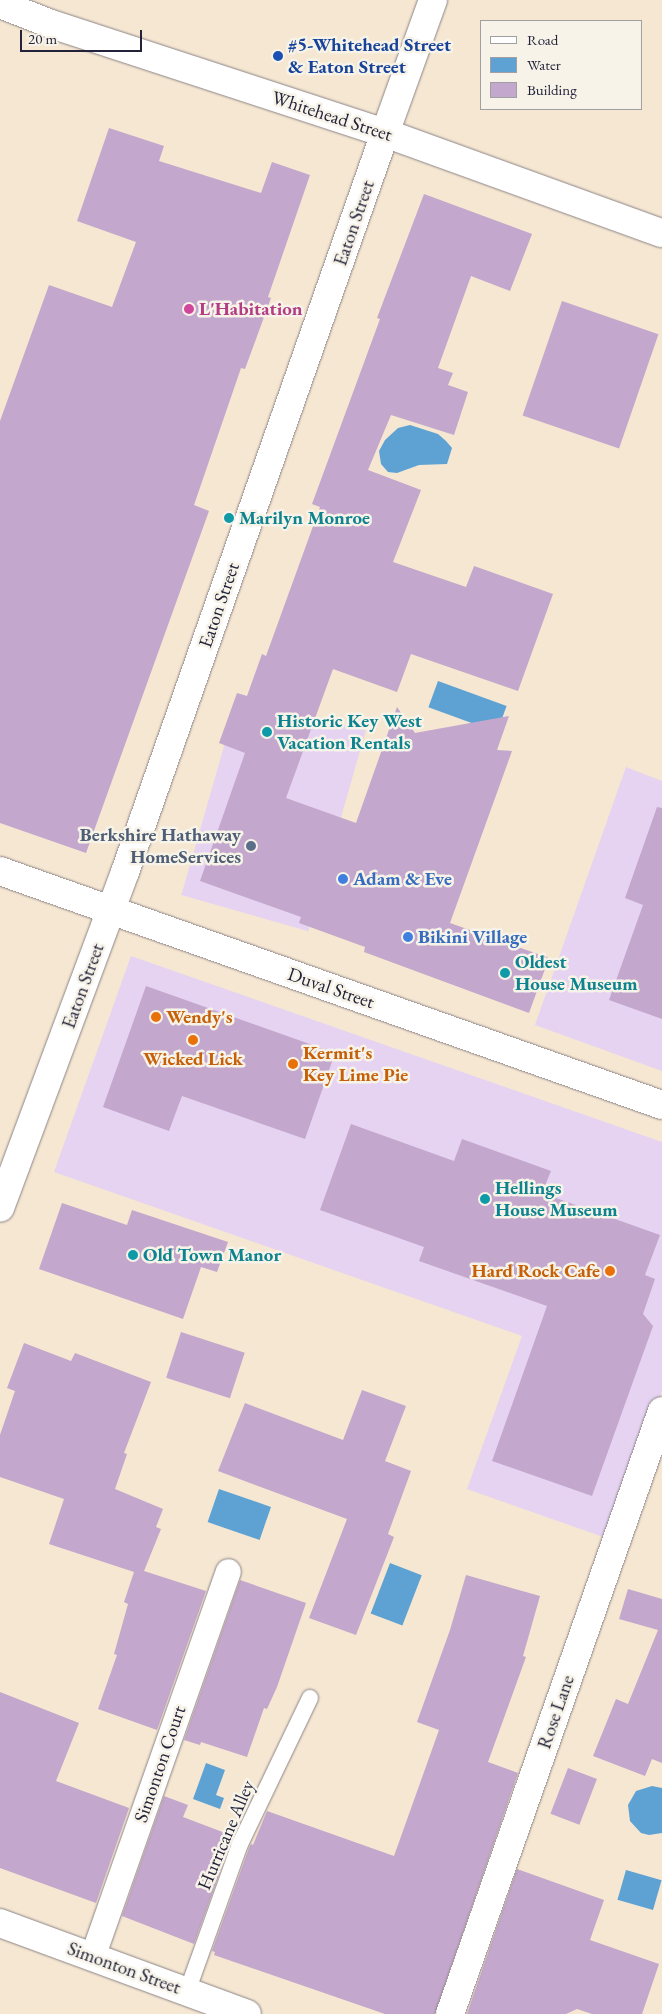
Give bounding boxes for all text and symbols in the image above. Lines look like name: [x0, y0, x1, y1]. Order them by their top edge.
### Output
scale bar: [22, 20, 145, 52]
legend: [480, 20, 642, 110]
text: 20 m: [28, 29, 57, 48]
text: Road: [527, 30, 558, 49]
place label: #5-Whitehead Street & Eaton Street: [288, 34, 451, 78]
marker: #5-Whitehead Street & Eaton Street: [272, 50, 284, 62]
text: Water: [527, 55, 561, 74]
text: Building: [527, 80, 577, 99]
street label: Whitehead Street: [269, 86, 395, 146]
street label: Eaton Street: [329, 177, 379, 269]
place label: L'Habitation: [199, 298, 303, 320]
marker: L'Habitation: [183, 303, 195, 315]
place label: Marilyn Monroe: [239, 507, 370, 529]
marker: Marilyn Monroe: [223, 512, 235, 524]
street label: Eaton Street: [194, 559, 244, 651]
place label: Historic Key West Vacation Rentals: [277, 710, 422, 754]
marker: Historic Key West Vacation Rentals: [261, 726, 273, 738]
place label: Berkshire Hathaway HomeServices: [80, 824, 241, 868]
marker: Berkshire Hathaway HomeServices: [245, 840, 257, 852]
place label: Adam & Eve: [353, 868, 452, 890]
marker: Adam & Eve: [337, 873, 349, 885]
place label: Bikini Village: [418, 926, 527, 948]
marker: Bikini Village: [402, 931, 414, 943]
street label: Eaton Street: [57, 940, 109, 1032]
place label: Oldest House Museum: [515, 951, 638, 995]
street label: Duval Street: [285, 963, 377, 1013]
marker: Oldest House Museum: [499, 967, 511, 979]
place label: Wendy's: [166, 1006, 233, 1028]
marker: Wendy's: [150, 1011, 162, 1023]
marker: Wicked Lick: [187, 1034, 199, 1046]
place label: Kermit's Key Lime Pie: [303, 1042, 408, 1086]
place label: Wicked Lick: [143, 1048, 243, 1070]
marker: Kermit's Key Lime Pie: [287, 1058, 299, 1070]
place label: Hellings House Museum: [495, 1177, 618, 1221]
marker: Hellings House Museum: [479, 1193, 491, 1205]
place label: Old Town Manor: [143, 1244, 281, 1266]
marker: Old Town Manor: [127, 1249, 139, 1261]
place label: Hard Rock Cafe: [471, 1260, 600, 1282]
marker: Hard Rock Cafe: [604, 1265, 616, 1277]
street label: Rose Lane: [533, 1672, 579, 1752]
street label: Simonton Court: [129, 1703, 191, 1825]
street label: Hurricane Alley: [193, 1777, 259, 1893]
street label: Simonton Street: [64, 1937, 184, 1999]

